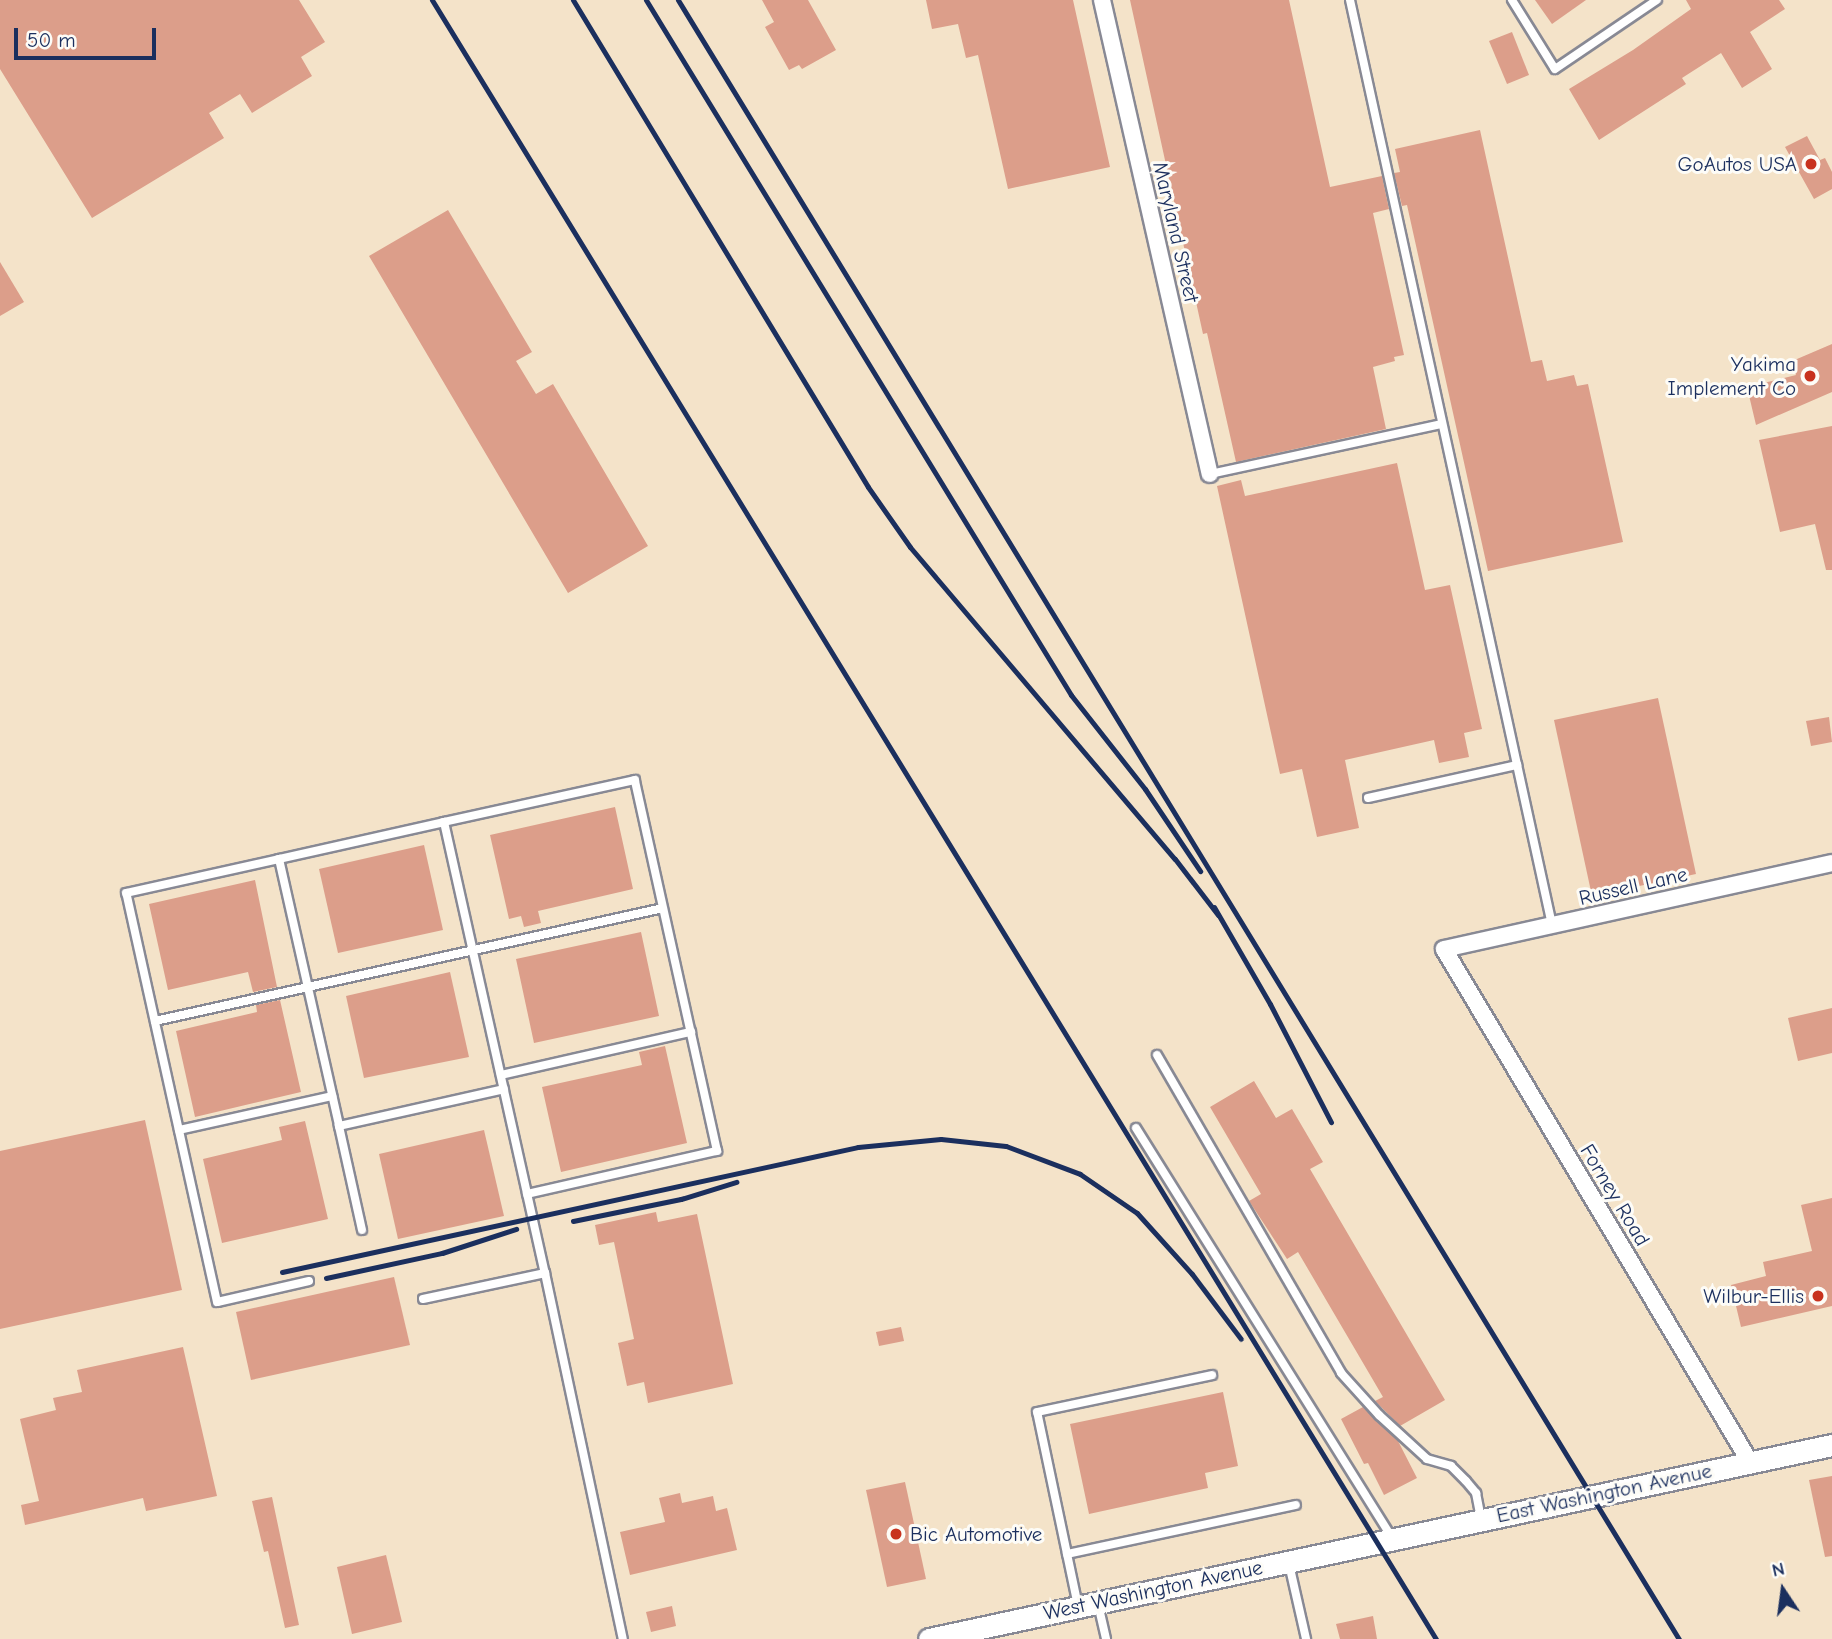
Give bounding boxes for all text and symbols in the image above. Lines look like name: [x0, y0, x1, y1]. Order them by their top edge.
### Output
scale bar: [18, 14, 159, 58]
text: 50 m: [27, 28, 76, 52]
place label: GoAutos USA: [1678, 151, 1797, 177]
marker: GoAutos USA: [1803, 156, 1819, 172]
street label: Maryland Street: [1148, 159, 1204, 305]
place label: Yakima Implement Co: [1668, 351, 1796, 401]
marker: Yakima Implement Co: [1802, 368, 1818, 384]
street label: Russell Lane: [1576, 861, 1690, 911]
street label: Forney Road: [1575, 1140, 1655, 1250]
place label: Wilbur-Ellis: [1703, 1283, 1804, 1309]
marker: Wilbur-Ellis: [1810, 1288, 1826, 1304]
street label: East Washington Avenue: [1494, 1458, 1714, 1528]
place label: Bic Automotive: [910, 1521, 1042, 1547]
marker: Bic Automotive: [888, 1526, 904, 1542]
street label: West Washington Avenue: [1041, 1554, 1265, 1626]
north arrow: [1748, 1555, 1818, 1625]
text: N: [1770, 1557, 1787, 1582]

